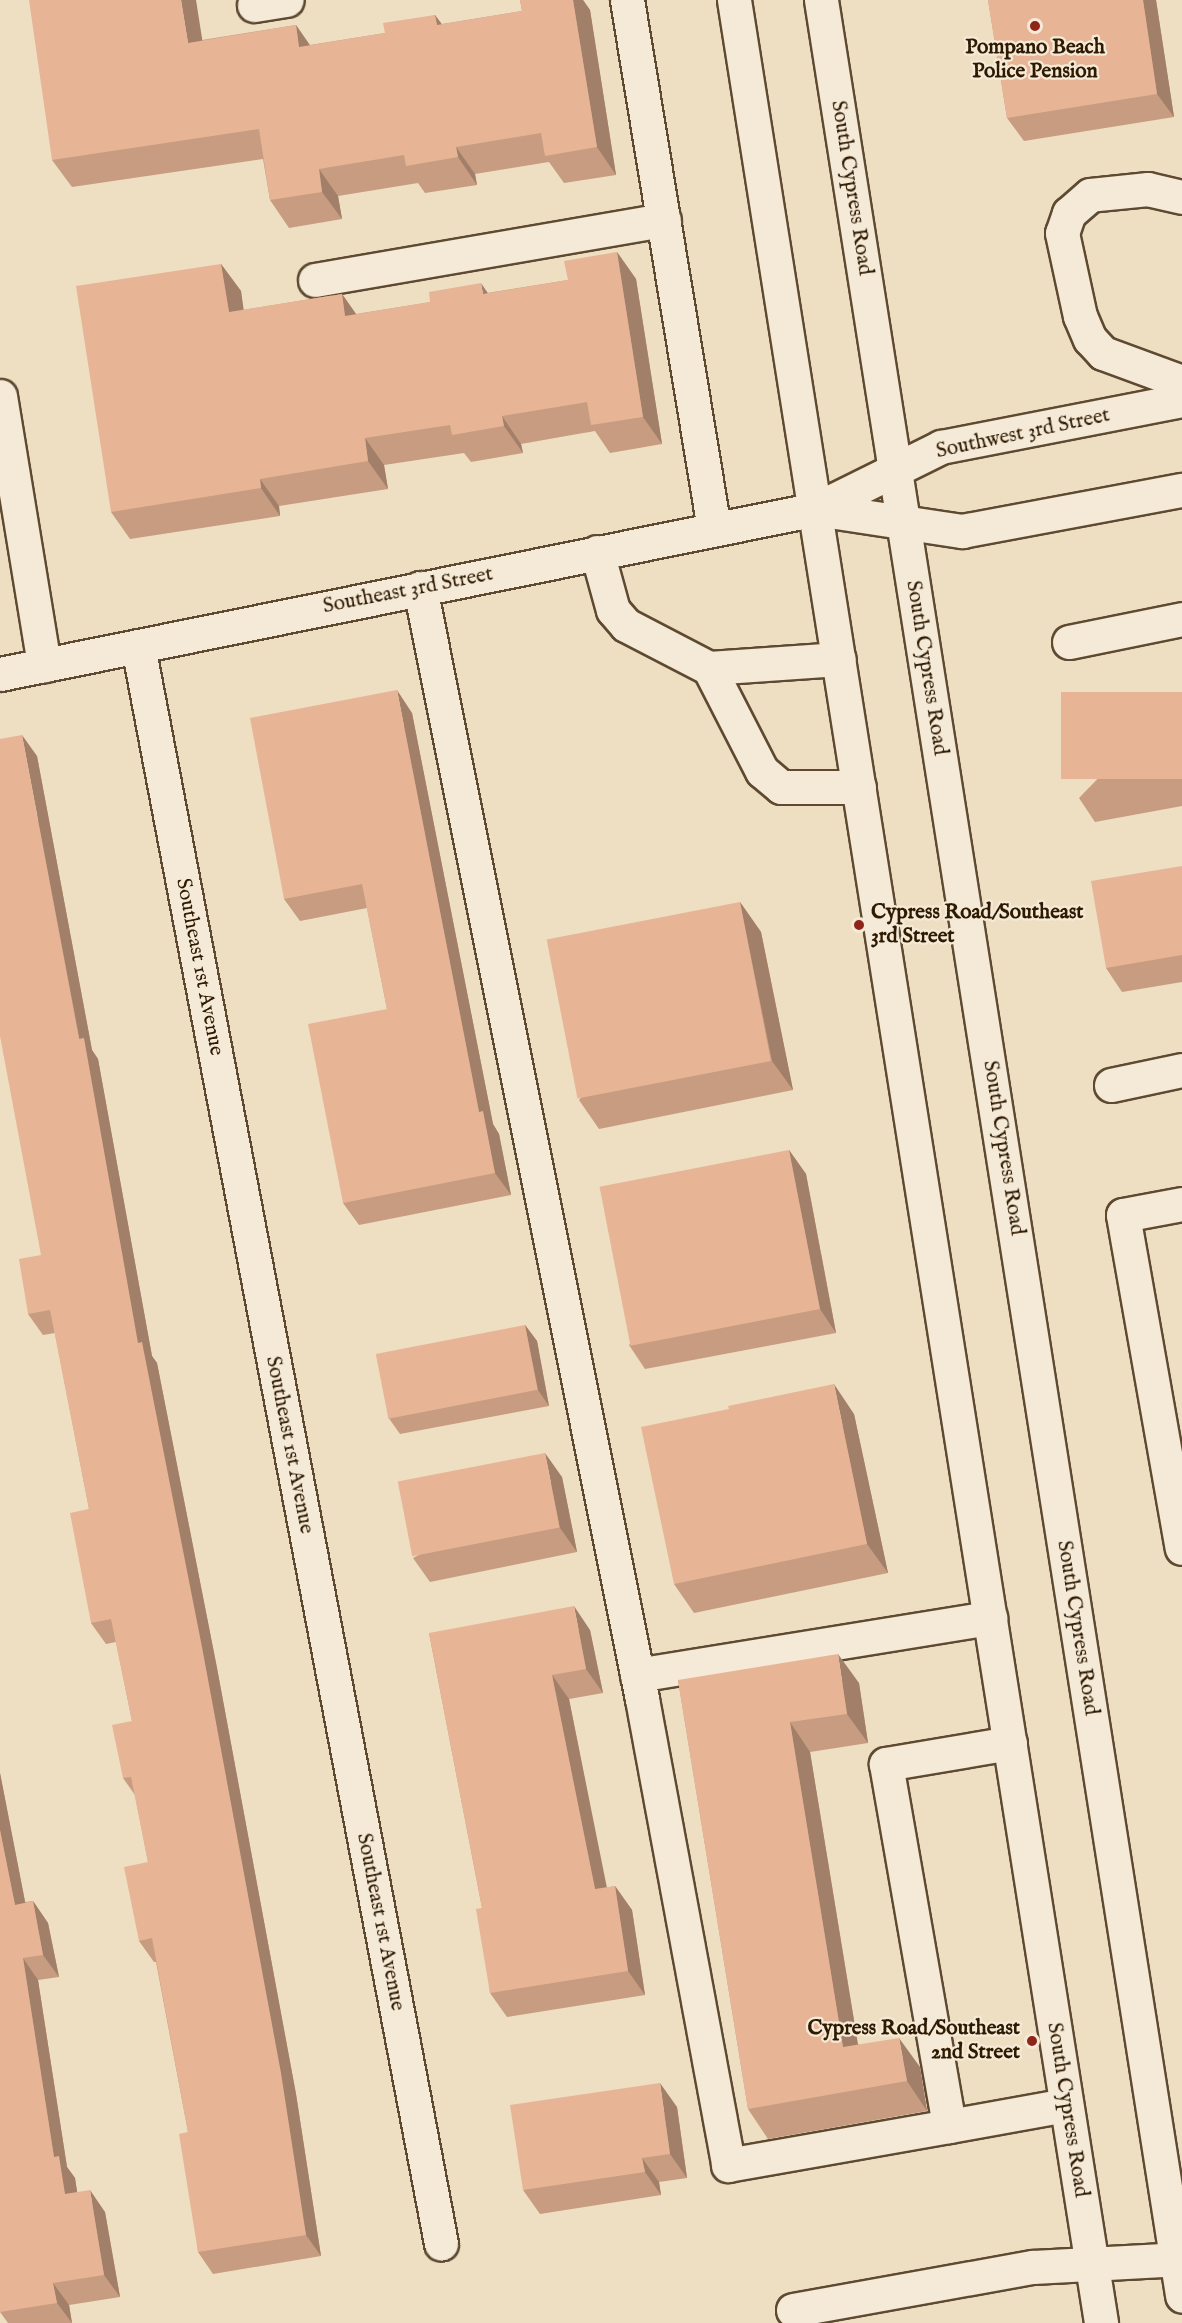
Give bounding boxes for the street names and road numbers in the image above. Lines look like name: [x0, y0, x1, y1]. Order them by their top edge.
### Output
street label: South Cypress Road: [825, 99, 877, 277]
street label: Southwest 3rd Street: [934, 403, 1112, 465]
street label: Southeast 3rd Street: [321, 562, 495, 620]
street label: South Cypress Road: [900, 579, 952, 757]
street label: Southeast 1st Avenue: [169, 876, 229, 1058]
street label: South Cypress Road: [977, 1059, 1029, 1237]
street label: Southeast 1st Avenue: [259, 1354, 319, 1536]
street label: South Cypress Road: [1051, 1539, 1103, 1717]
street label: Southeast 1st Avenue: [350, 1831, 410, 2013]
street label: South Cypress Road: [1041, 2021, 1093, 2199]

